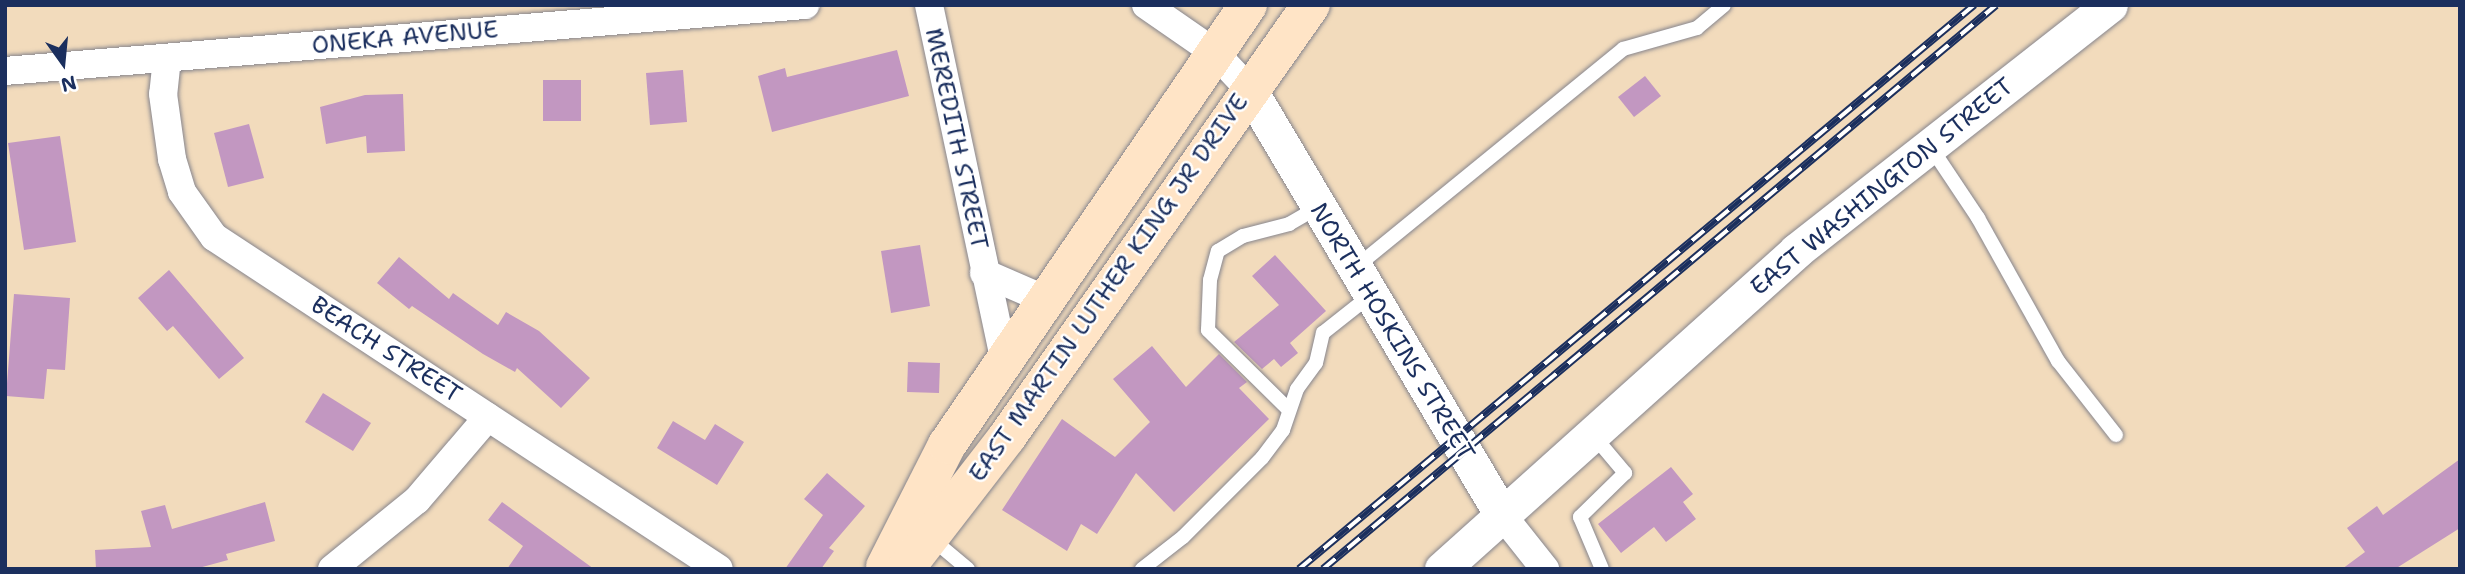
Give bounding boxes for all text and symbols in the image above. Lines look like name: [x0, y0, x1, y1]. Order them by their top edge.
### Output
street label: ONEKA AVENUE: [311, 16, 499, 60]
street label: MEREDITH STREET: [918, 26, 994, 252]
north arrow: [28, 28, 98, 98]
text: N: [58, 70, 79, 98]
street label: EAST WASHINGTON STREET: [1745, 72, 2019, 302]
street label: EAST MARTIN LUTHER KING JR DRIVE: [963, 89, 1255, 487]
street label: NORTH HOSKINS STREET: [1304, 198, 1480, 466]
street label: BEACH STREET: [305, 291, 467, 409]

